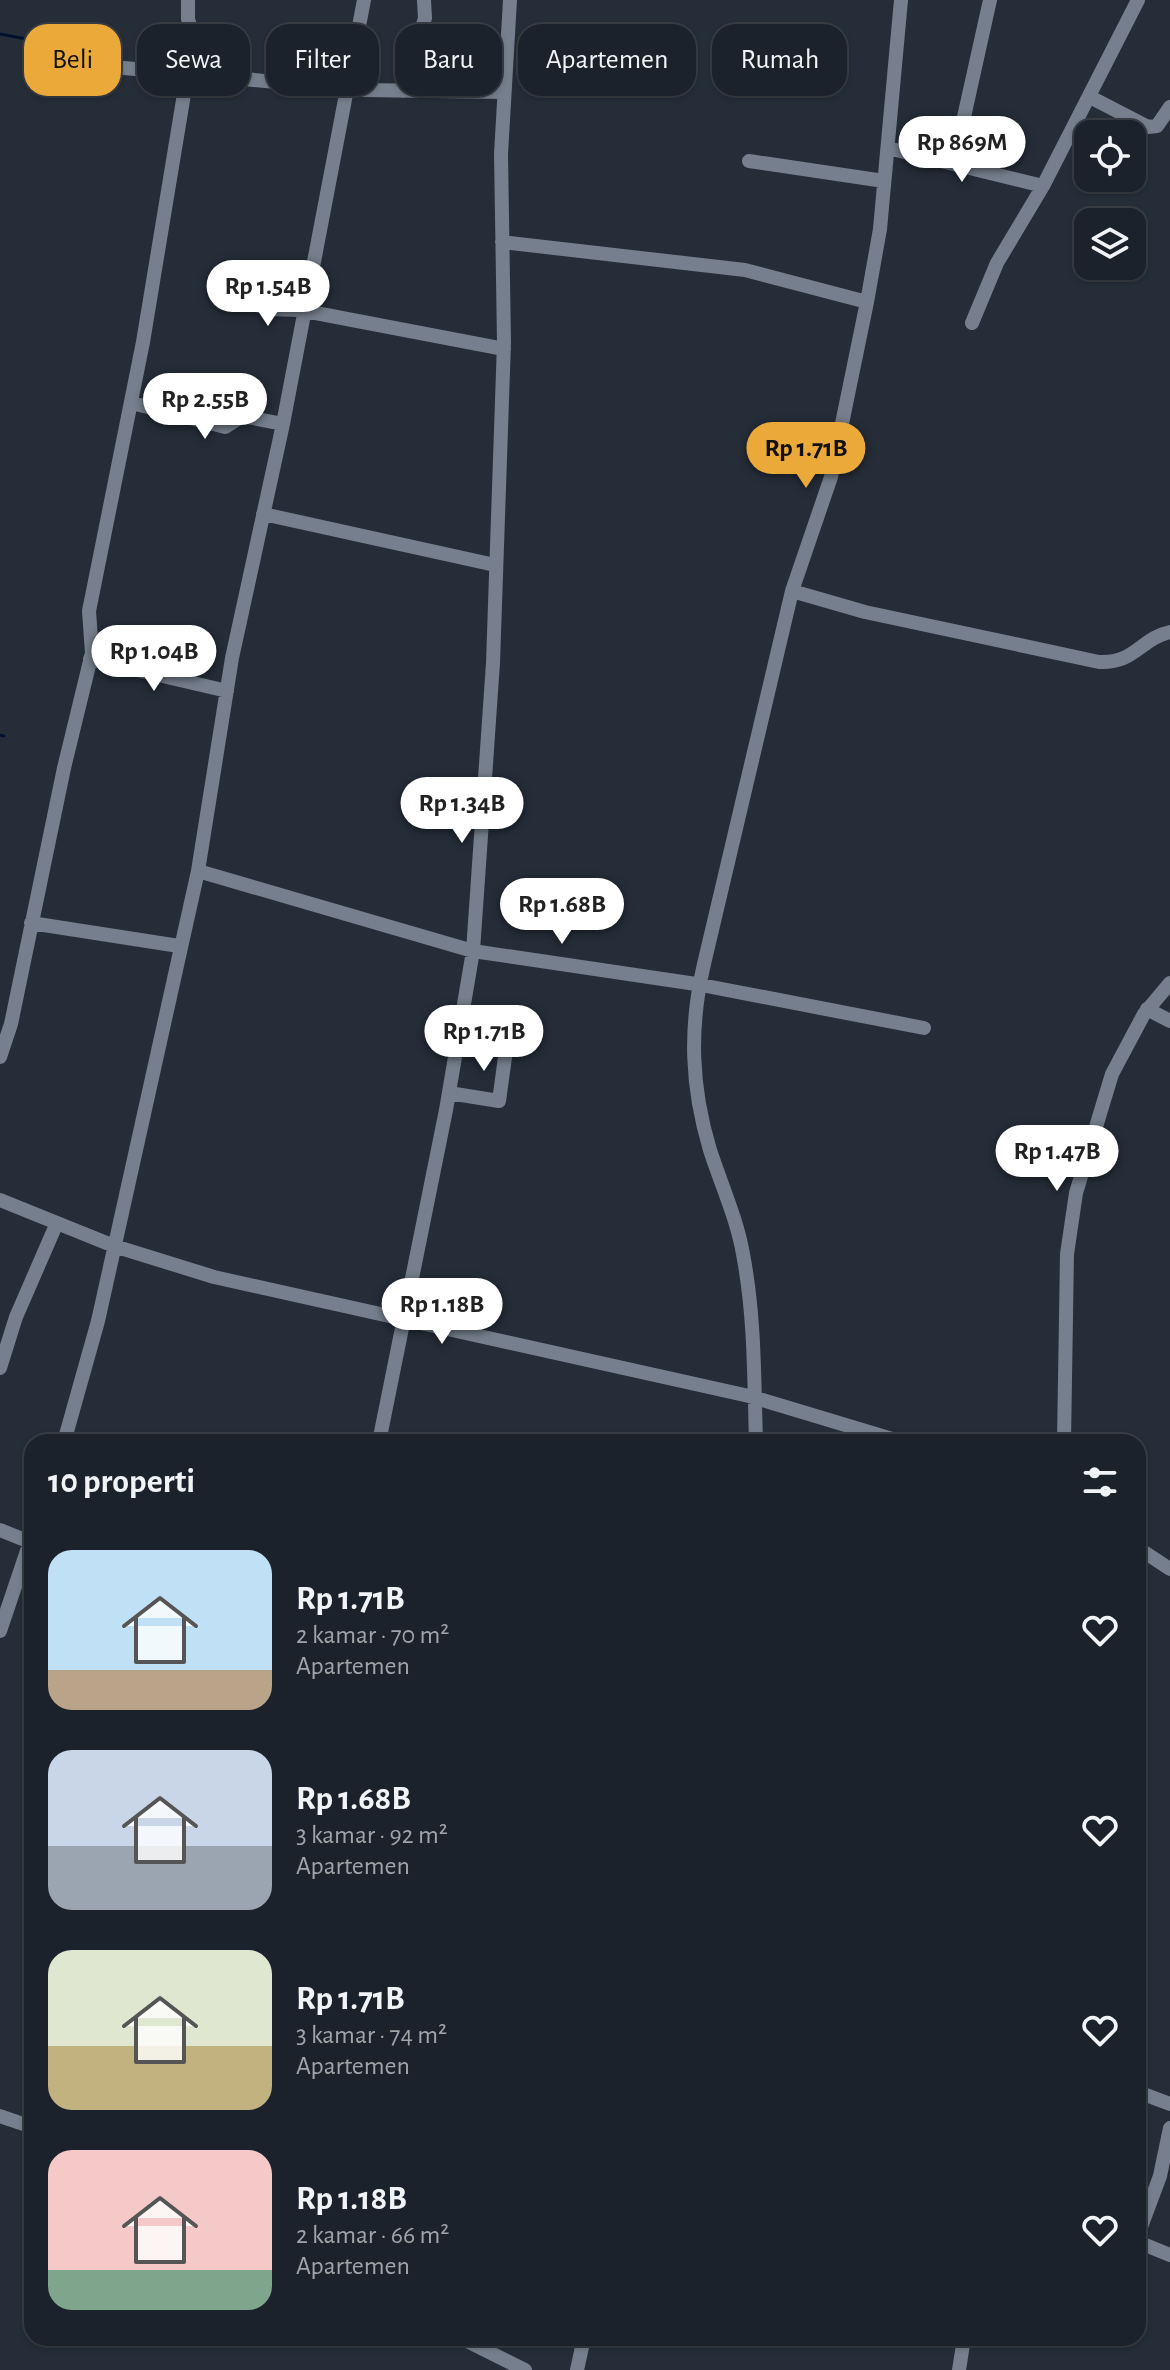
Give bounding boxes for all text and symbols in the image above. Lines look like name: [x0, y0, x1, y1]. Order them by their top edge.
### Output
chip: Beli: [24, 24, 121, 96]
chip: Sewa: [137, 24, 250, 96]
chip: Filter: [266, 24, 379, 96]
chip: Baru: [395, 24, 502, 96]
chip: Apartemen: [518, 24, 696, 96]
chip: Rumah: [712, 24, 847, 96]
pin: Rp 869M: [888, 116, 1036, 184]
map controls: [1074, 120, 1146, 280]
button: locate: [1074, 120, 1146, 192]
text: Rp 869M: [917, 129, 1007, 155]
button: layers: [1074, 208, 1146, 280]
pin: Rp 1.54B: [185, 260, 351, 328]
text: Rp 1.54B: [225, 273, 311, 299]
pin: Rp 2.55B: [122, 373, 288, 441]
text: Rp 2.55B: [161, 386, 249, 412]
pin: Rp 1.71B: [723, 422, 889, 490]
text: Rp 1.71B: [764, 435, 848, 461]
pin: Rp 1.04B: [71, 625, 237, 693]
text: Rp 1.04B: [109, 638, 199, 664]
pin: Rp 1.34B: [379, 777, 545, 845]
text: Rp 1.34B: [419, 790, 505, 816]
pin: Rp 1.68B: [479, 878, 645, 946]
text: Rp 1.68B: [518, 891, 606, 917]
pin: Rp 1.71B: [401, 1005, 567, 1073]
text: Rp 1.71B: [442, 1018, 526, 1044]
pin: Rp 1.47B: [974, 1125, 1140, 1193]
text: Rp 1.47B: [1014, 1138, 1100, 1164]
pin: Rp 1.18B: [359, 1278, 525, 1346]
text: Rp 1.18B: [400, 1291, 484, 1317]
icon: filters: [1078, 1460, 1122, 1504]
text: 10 properti: [48, 1465, 195, 1499]
icon: home: [112, 1582, 208, 1678]
text: Rp 1.71B: [296, 1582, 405, 1616]
icon: heart: [1078, 1608, 1122, 1652]
text: 2 kamar · 70 m²: [296, 1622, 449, 1648]
text: Apartemen: [296, 1653, 410, 1679]
icon: home: [112, 1782, 208, 1878]
text: Rp 1.68B: [296, 1782, 411, 1816]
icon: heart: [1078, 1808, 1122, 1852]
text: 3 kamar · 92 m²: [296, 1822, 448, 1848]
text: Apartemen: [296, 1853, 410, 1879]
icon: home: [112, 1982, 208, 2078]
text: Rp 1.71B: [296, 1982, 405, 2016]
icon: heart: [1078, 2008, 1122, 2052]
text: 3 kamar · 74 m²: [296, 2022, 447, 2048]
text: Apartemen: [296, 2053, 410, 2079]
icon: home: [112, 2182, 208, 2278]
text: Rp 1.18B: [296, 2182, 407, 2216]
icon: heart: [1078, 2208, 1122, 2252]
text: 2 kamar · 66 m²: [296, 2222, 449, 2248]
text: Apartemen: [296, 2253, 410, 2279]

